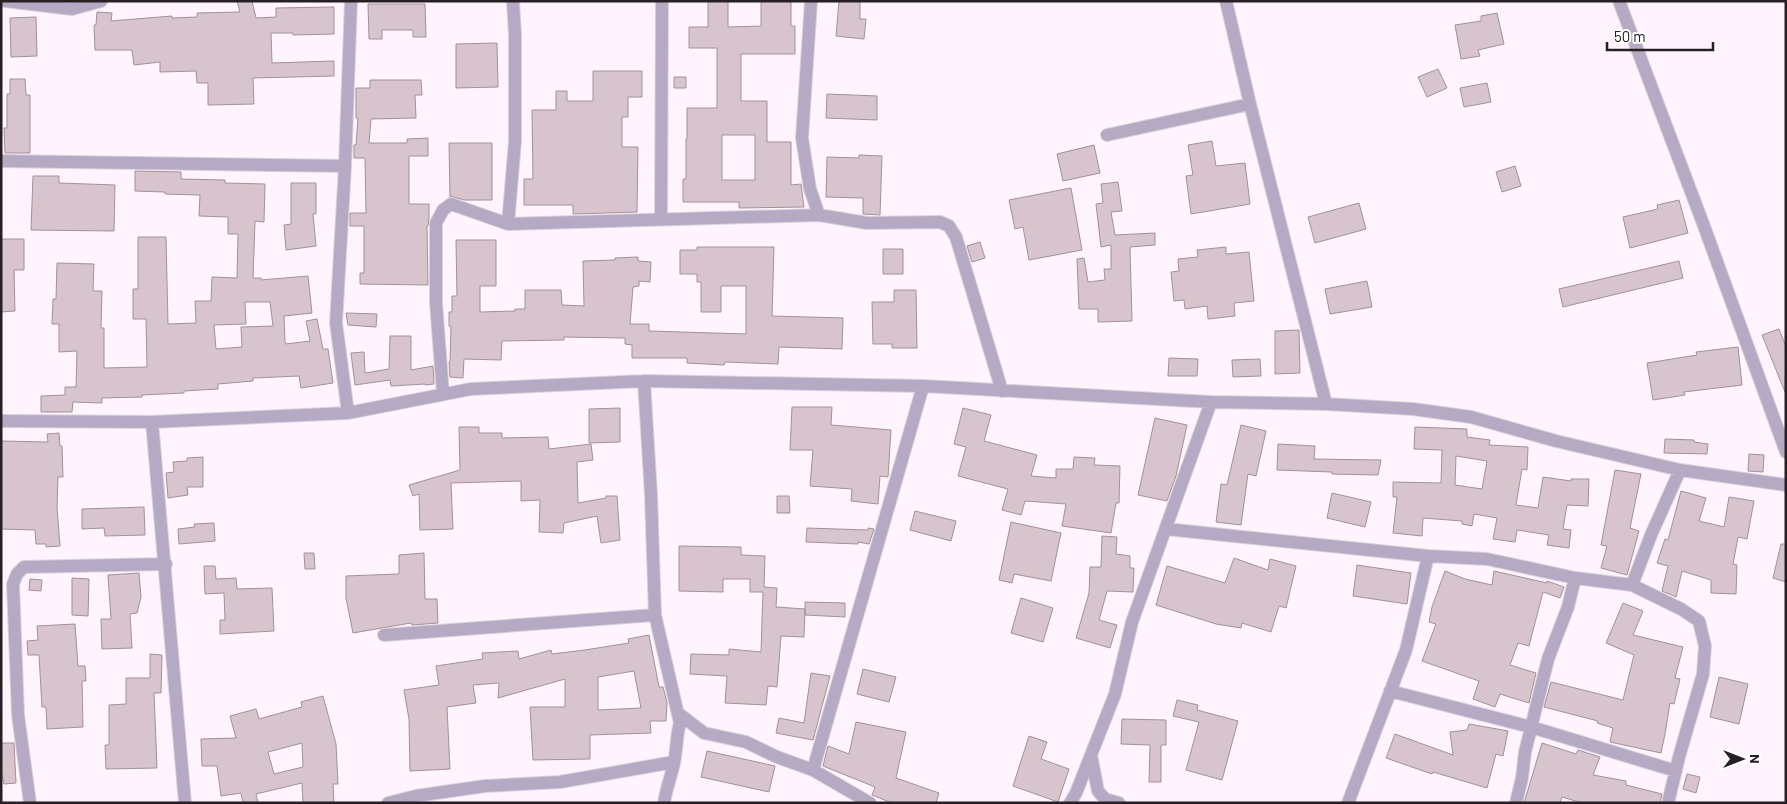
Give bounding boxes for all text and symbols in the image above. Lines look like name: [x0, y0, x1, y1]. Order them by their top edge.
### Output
scale bar: [1607, 20, 1713, 52]
text: 50 m: [1614, 27, 1646, 45]
north arrow: [1717, 734, 1767, 784]
text: N: [1747, 754, 1764, 764]

